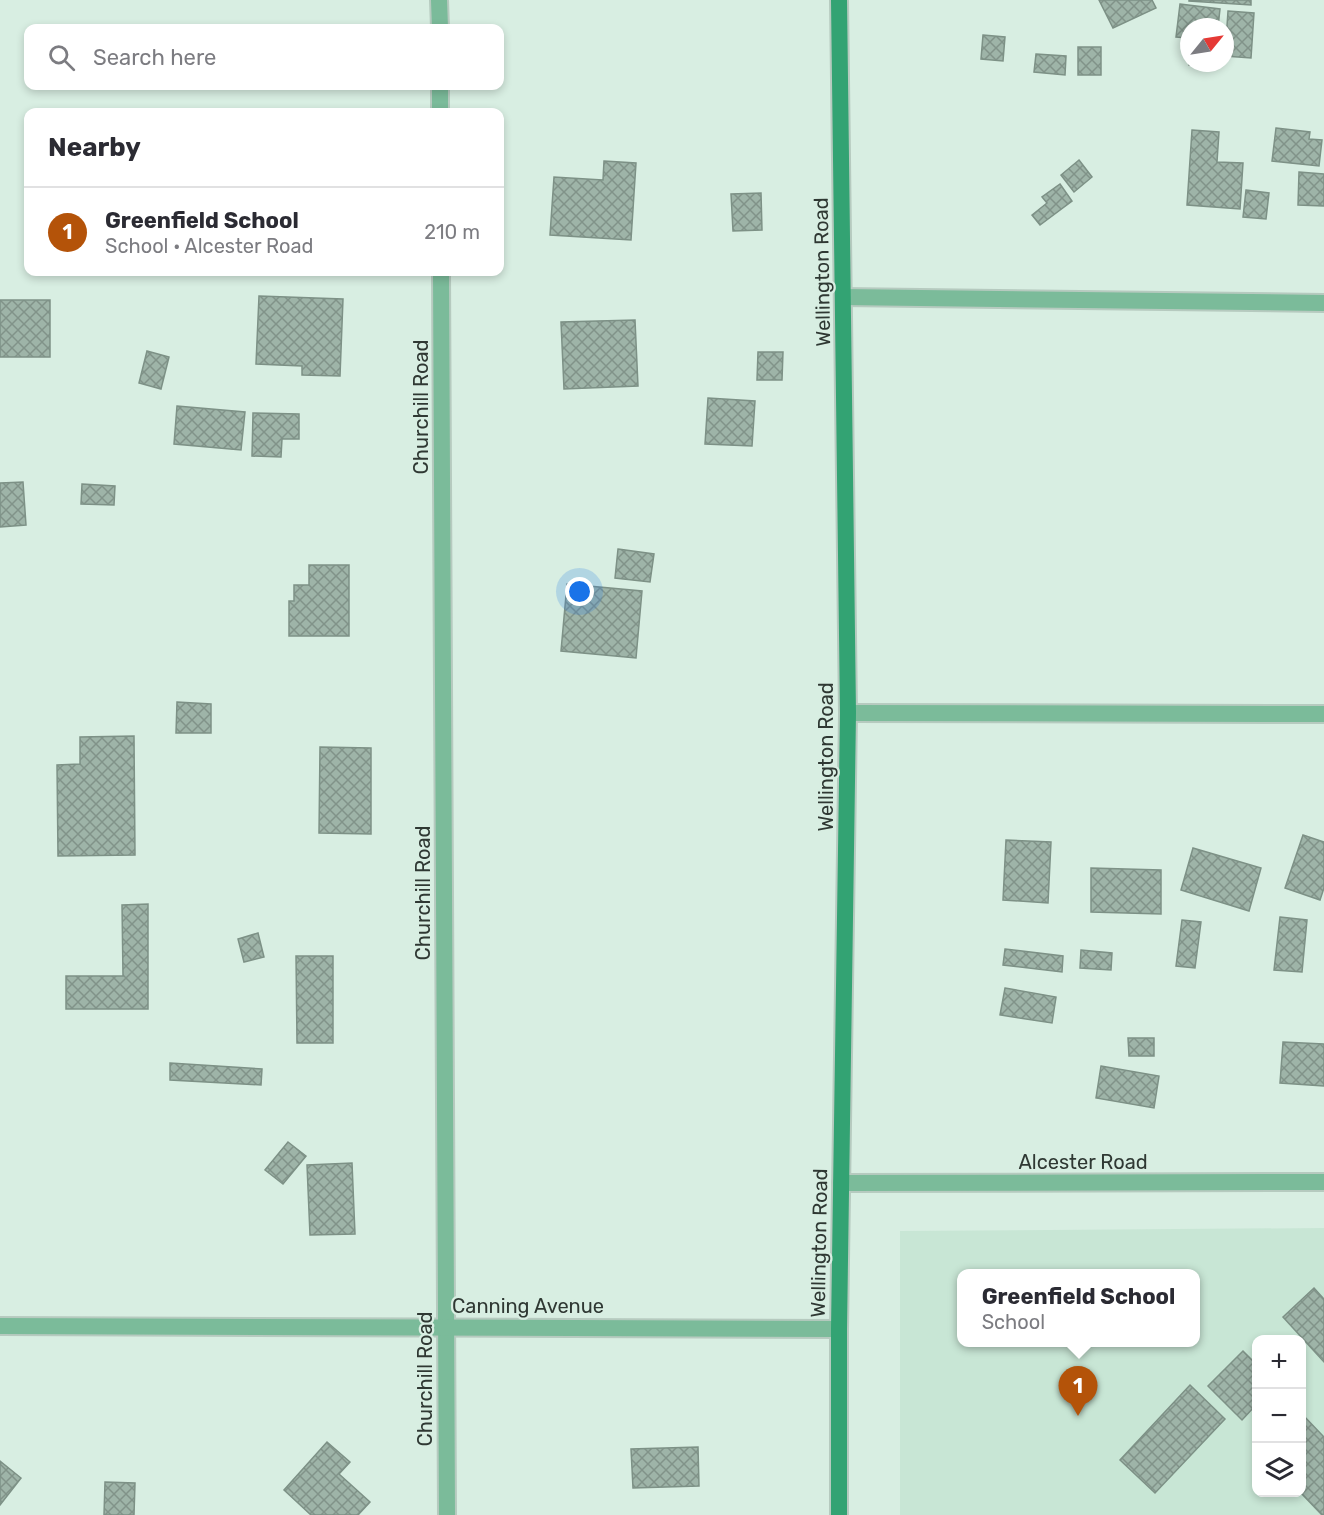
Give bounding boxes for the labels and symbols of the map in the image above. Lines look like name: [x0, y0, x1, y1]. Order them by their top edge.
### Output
north arrow: [1180, 18, 1234, 72]
street label: Wellington Road: [809, 197, 835, 347]
street label: Churchill Road: [409, 339, 433, 475]
your location: [565, 577, 594, 606]
street label: Wellington Road: [814, 682, 838, 832]
street label: Churchill Road: [411, 825, 435, 961]
street label: Alcester Road: [1018, 1150, 1148, 1174]
street label: Wellington Road: [806, 1168, 832, 1318]
street label: Canning Avenue: [452, 1294, 604, 1318]
street label: Churchill Road: [413, 1311, 437, 1447]
pin: 1: [1058, 1366, 1098, 1416]

